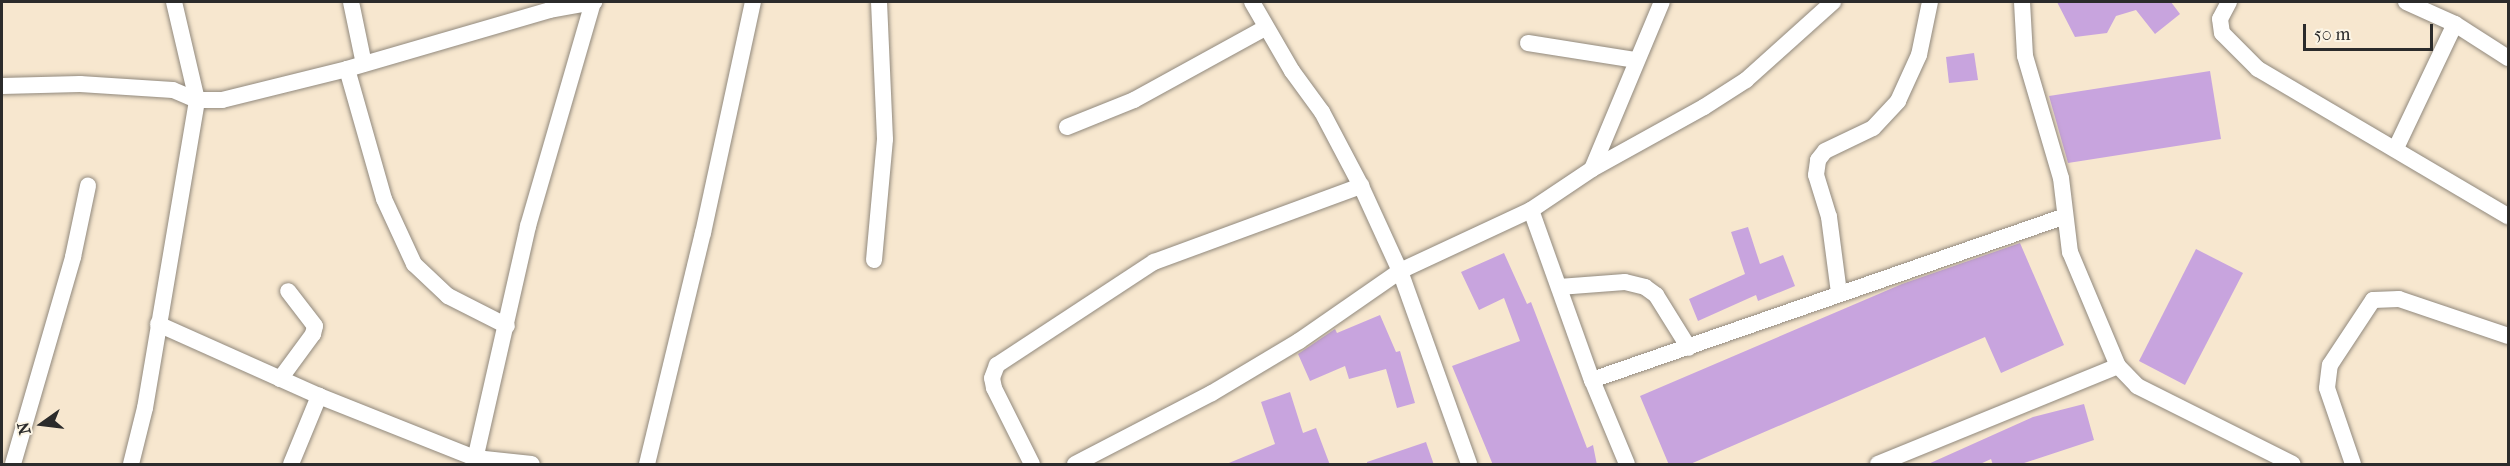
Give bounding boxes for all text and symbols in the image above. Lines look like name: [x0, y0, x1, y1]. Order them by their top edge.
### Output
scale bar: [2306, 12, 2436, 50]
text: 50 m: [2314, 24, 2350, 45]
north arrow: [12, 394, 72, 454]
text: N: [13, 420, 35, 437]

